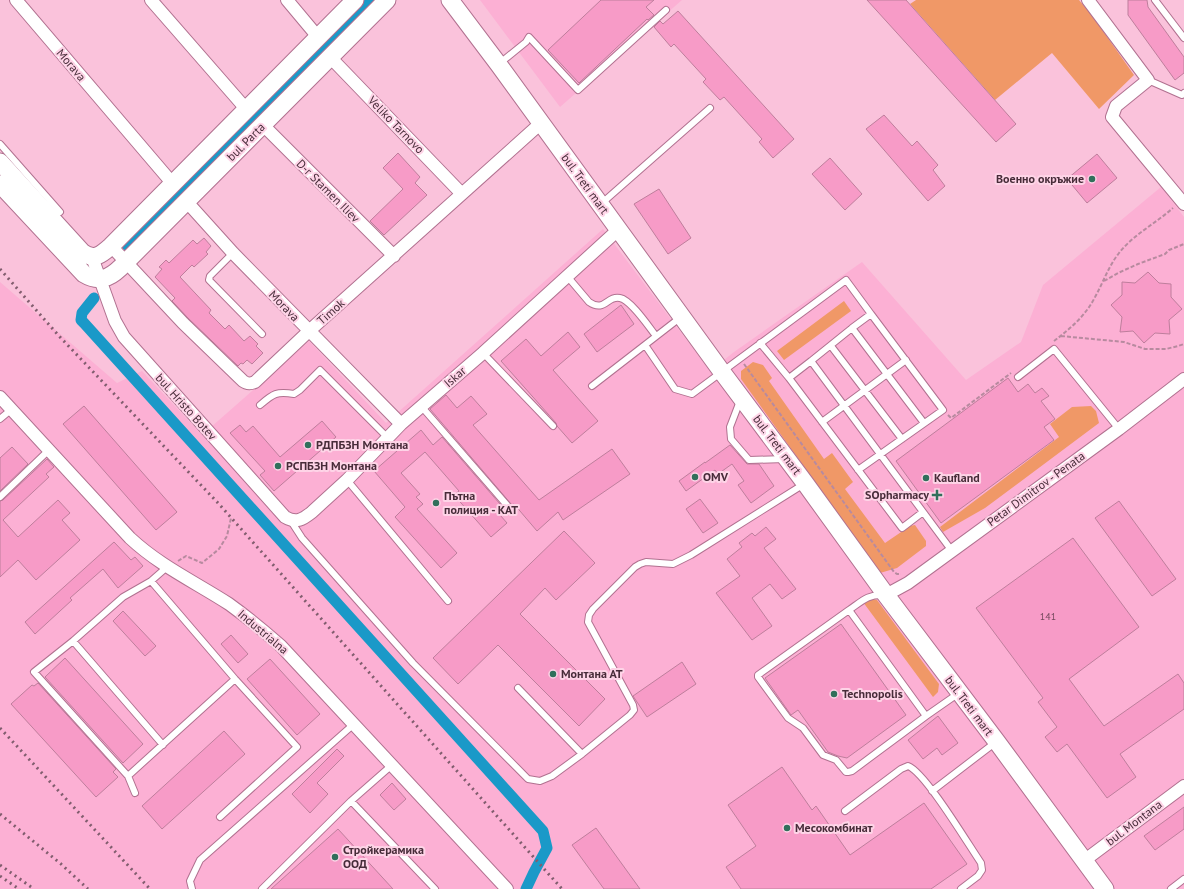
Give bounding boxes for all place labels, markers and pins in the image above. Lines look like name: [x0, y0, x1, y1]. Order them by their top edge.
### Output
place label: Военно окръжие: [996, 171, 1084, 186]
marker: Военно окръжие: [1087, 174, 1097, 184]
place label: РДПБЗН Монтана: [316, 437, 408, 452]
marker: РДПБЗН Монтана: [303, 440, 313, 450]
place label: РСПБЗН Монтана: [286, 458, 377, 473]
marker: РСПБЗН Монтана: [273, 461, 283, 471]
place label: OMV: [703, 469, 729, 484]
place label: Kaufland: [934, 470, 980, 485]
marker: OMV: [690, 472, 700, 482]
marker: Kaufland: [921, 473, 931, 483]
place label: SOpharmacy: [865, 487, 929, 502]
place label: Пътна полиция - КАТ: [444, 488, 518, 517]
marker: SOpharmacy: [932, 490, 942, 500]
marker: Пътна полиция - КАТ: [431, 498, 441, 508]
place label: Монтана АТ: [561, 666, 623, 681]
marker: Монтана АТ: [548, 669, 558, 679]
place label: Technopolis: [842, 686, 903, 701]
marker: Technopolis: [829, 689, 839, 699]
place label: Месокомбинат: [795, 820, 873, 835]
marker: Месокомбинат: [782, 823, 792, 833]
place label: Стройкерамика ООД: [343, 842, 424, 871]
marker: Стройкерамика ООД: [330, 852, 340, 862]

